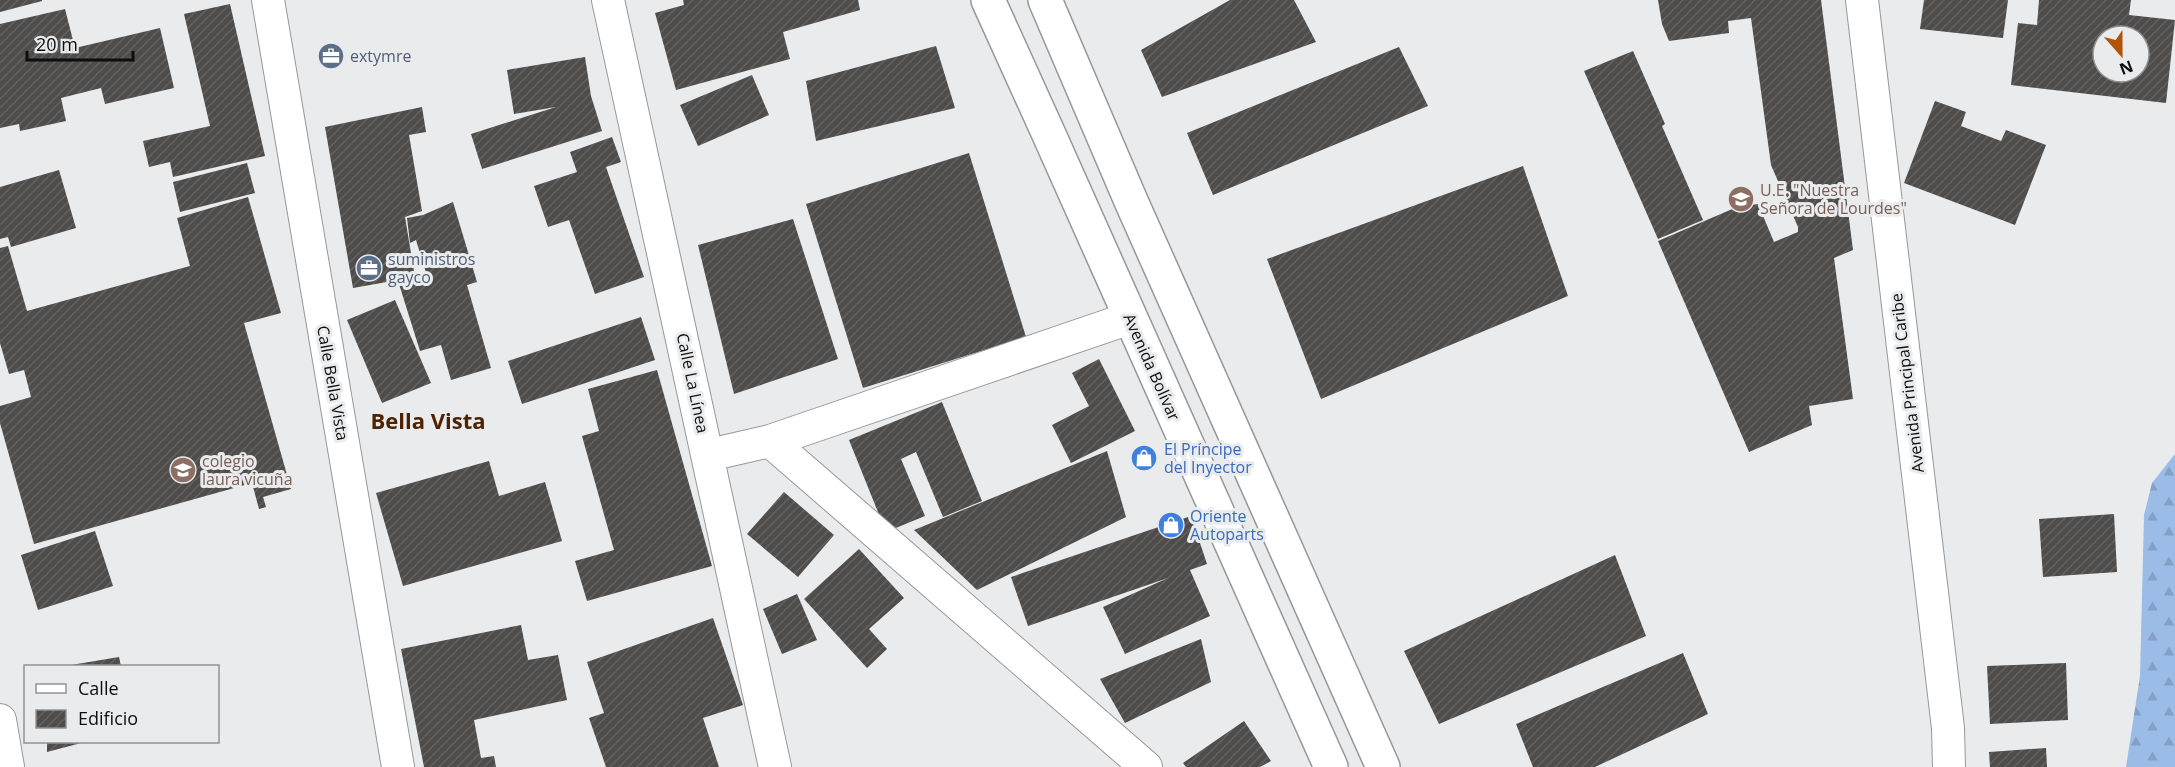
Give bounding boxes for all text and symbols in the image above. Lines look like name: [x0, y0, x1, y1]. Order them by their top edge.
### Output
scale bar: [27, 24, 134, 62]
north arrow: [2091, 24, 2151, 84]
text: 20 m: [36, 32, 78, 56]
office icon: extymre: [316, 41, 346, 71]
place label: extymre: [350, 45, 411, 67]
text: N: [2116, 55, 2136, 81]
place label: U.E. "Nuestra Señora de Lourdes": [1760, 179, 1907, 219]
school or university icon: U.E. "Nuestra Señora de Lourdes": [1726, 184, 1756, 214]
place label: suministros gayco: [388, 248, 475, 288]
office icon: suministros gayco: [354, 253, 384, 283]
street label: Avenida Principal Caribe: [1885, 292, 1929, 474]
street label: Avenida Bolívar: [1119, 310, 1186, 425]
street label: Calle Bella Vista: [312, 324, 354, 442]
street label: Calle La Línea: [672, 331, 714, 435]
district label: Bella Vista: [371, 405, 486, 435]
place label: El Príncipe del Inyector: [1164, 438, 1252, 478]
shop icon: El Príncipe del Inyector: [1129, 443, 1159, 473]
place label: colegio laura vicuña: [202, 450, 293, 490]
school or university icon: colegio laura vicuña: [168, 455, 198, 485]
place label: Oriente Autoparts: [1190, 505, 1264, 545]
shop icon: Oriente Autoparts: [1156, 510, 1186, 540]
legend: [24, 665, 219, 743]
text: Calle: [78, 676, 119, 700]
text: Edificio: [78, 706, 138, 730]

